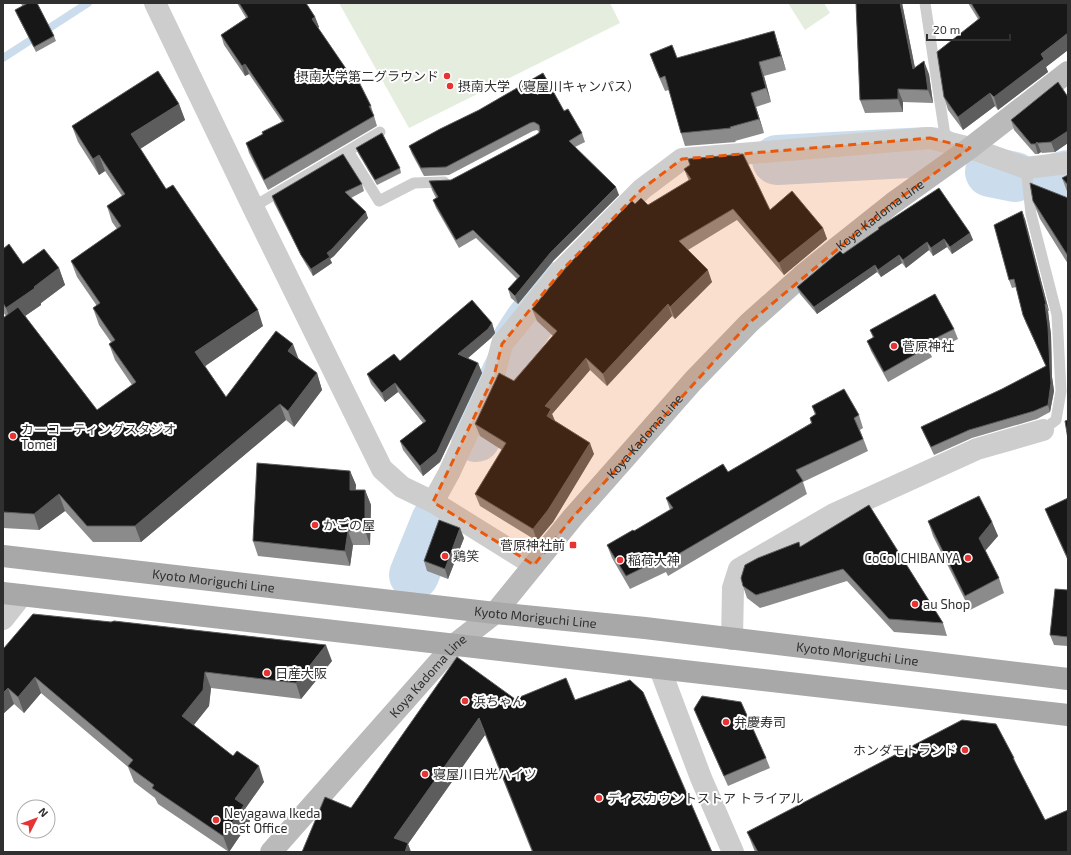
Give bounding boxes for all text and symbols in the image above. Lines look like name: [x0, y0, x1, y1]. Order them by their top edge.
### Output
scale bar: [927, 16, 1010, 42]
text: 20 m: [933, 22, 960, 36]
place label: 摂南大学第二グラウンド: [296, 68, 439, 84]
marker: 摂南大学第二グラウンド: [442, 71, 452, 81]
place label: 摂南大学（寝屋川キャンパス）: [458, 78, 640, 94]
marker: 摂南大学（寝屋川キャンパス）: [445, 81, 455, 91]
street label: Koya Kadoma Line: [832, 175, 927, 254]
place label: 菅原神社: [902, 338, 954, 354]
marker: 菅原神社: [889, 341, 899, 351]
street label: Koya Kadoma Line: [603, 390, 686, 482]
place label: カーコーティングスタジオ Tomei: [21, 421, 176, 452]
marker: カーコーティングスタジオ Tomei: [8, 431, 18, 441]
place label: かごの屋: [323, 517, 375, 533]
marker: かごの屋: [310, 520, 320, 530]
place label: 菅原神社前: [500, 537, 565, 553]
marker: 菅原神社前: [568, 540, 578, 550]
place label: 鶏笑: [453, 548, 479, 564]
place label: CoCo ICHIBANYA: [865, 550, 960, 566]
marker: 鶏笑: [440, 551, 450, 561]
place label: 稲荷大神: [628, 552, 680, 568]
marker: CoCo ICHIBANYA: [963, 553, 973, 563]
marker: 稲荷大神: [615, 555, 625, 565]
street label: Kyoto Moriguchi Line: [151, 565, 276, 595]
place label: au Shop: [923, 596, 970, 612]
marker: au Shop: [910, 599, 920, 609]
street label: Kyoto Moriguchi Line: [473, 603, 598, 631]
street label: Koya Kadoma Line: [386, 630, 469, 721]
street label: Kyoto Moriguchi Line: [795, 638, 920, 669]
place label: 日産大阪: [275, 665, 327, 681]
marker: 日産大阪: [262, 668, 272, 678]
place label: 浜ちゃん: [473, 693, 525, 709]
marker: 浜ちゃん: [460, 696, 470, 706]
place label: 弁慶寿司: [734, 714, 786, 730]
marker: 弁慶寿司: [721, 717, 731, 727]
place label: ホンダモトランド: [853, 742, 957, 758]
marker: ホンダモトランド: [960, 745, 970, 755]
place label: 寝屋川日光ハイツ: [433, 766, 537, 782]
marker: 寝屋川日光ハイツ: [420, 769, 430, 779]
place label: ディスカウントストア トライアル: [607, 790, 804, 806]
marker: ディスカウントストア トライアル: [594, 793, 604, 803]
north arrow: [16, 799, 56, 839]
text: N: [36, 805, 51, 819]
place label: Neyagawa Ikeda Post Office: [224, 805, 321, 836]
marker: Neyagawa Ikeda Post Office: [211, 815, 221, 825]

